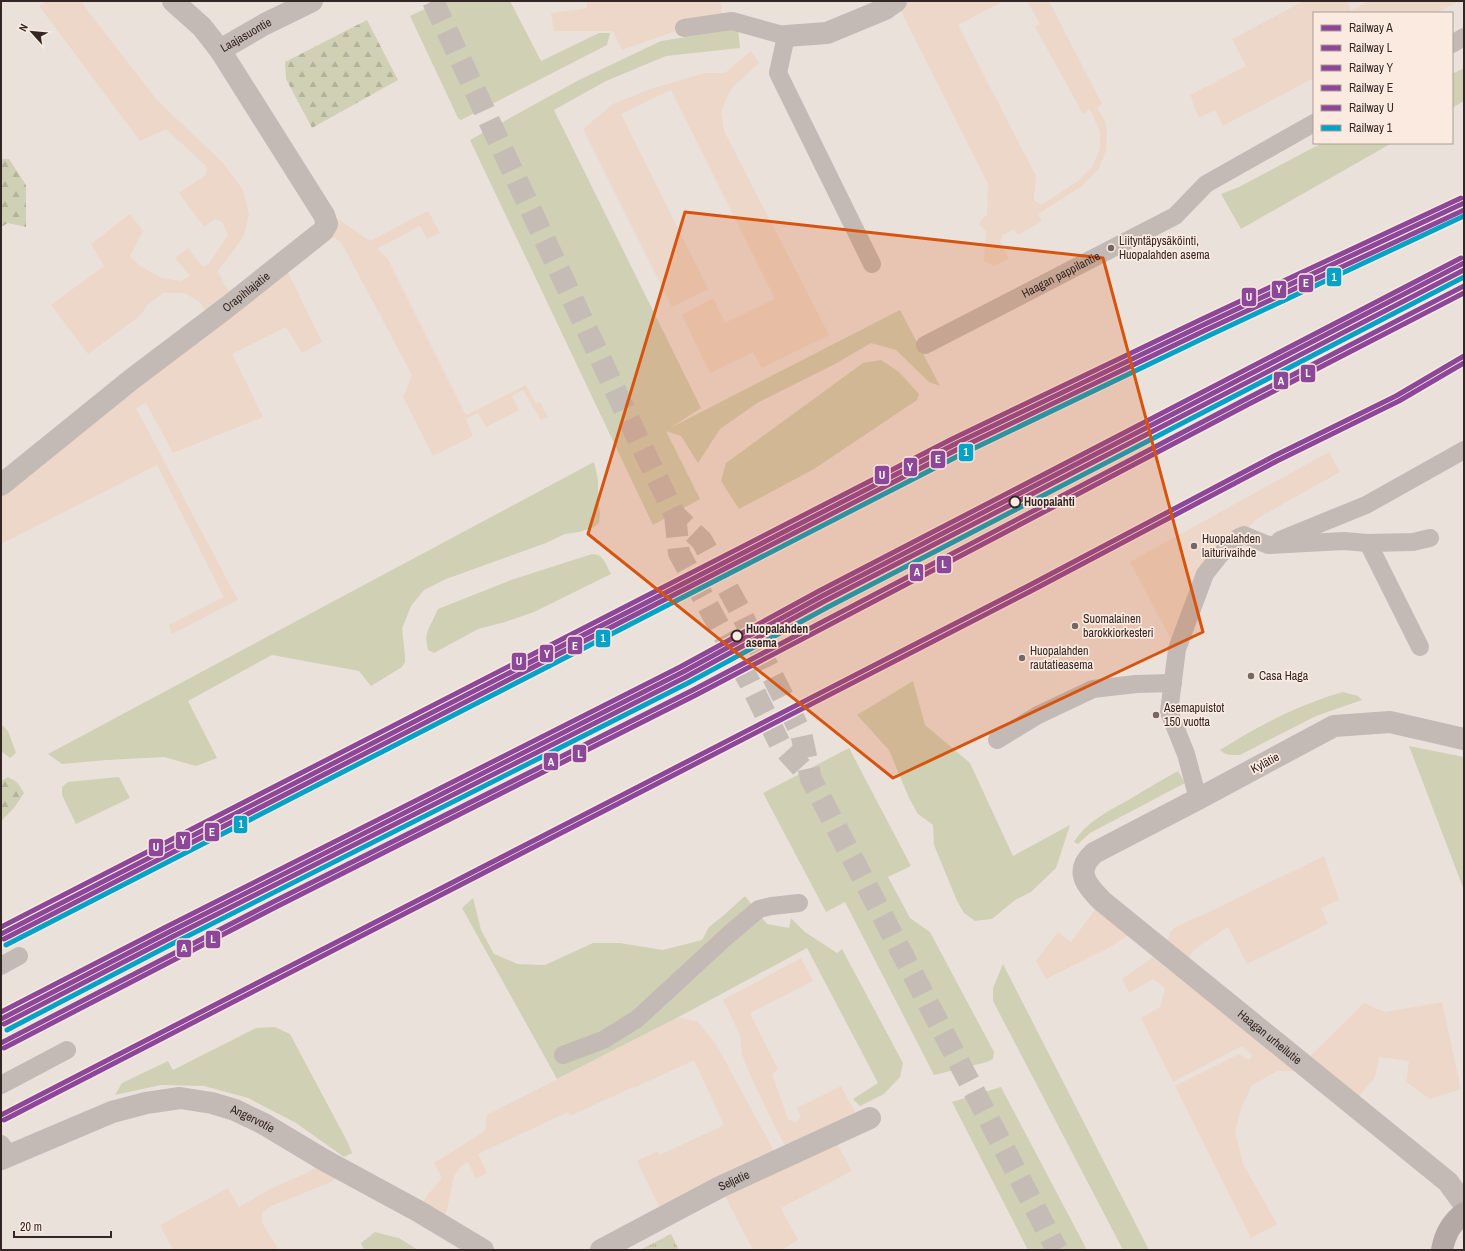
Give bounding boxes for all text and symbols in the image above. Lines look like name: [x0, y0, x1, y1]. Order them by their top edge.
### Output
north arrow: [12, 12, 52, 52]
legend: [1313, 12, 1453, 144]
street label: Laajasuontie: [218, 14, 274, 56]
text: Railway A: [1349, 20, 1393, 36]
text: N: [15, 21, 31, 34]
text: Railway L: [1349, 40, 1393, 56]
text: Railway Y: [1349, 60, 1394, 76]
text: Railway E: [1349, 80, 1393, 96]
text: Railway U: [1349, 100, 1394, 116]
text: Railway 1: [1349, 120, 1393, 136]
place label: Liityntäpysäköinti, Huopalahden asema: [1119, 233, 1210, 263]
marker: Liityntäpysäköinti, Huopalahden asema: [1106, 243, 1116, 253]
street label: Haagan pappilantie: [1019, 248, 1103, 302]
line badge: 1: [1326, 267, 1342, 287]
street label: Orapihlajatie: [219, 268, 273, 316]
text: 1: [1331, 270, 1337, 284]
line badge: E: [1298, 274, 1314, 293]
text: E: [1303, 276, 1309, 290]
line badge: Y: [1271, 280, 1287, 299]
text: Y: [1276, 282, 1283, 296]
line badge: U: [1241, 287, 1257, 307]
text: U: [1246, 290, 1252, 304]
line badge: L: [1300, 364, 1316, 383]
text: L: [1305, 366, 1311, 380]
line badge: A: [1273, 371, 1289, 390]
text: A: [1278, 374, 1285, 388]
line badge: 1: [958, 443, 974, 462]
text: 1: [963, 445, 969, 459]
line badge: E: [930, 450, 946, 469]
text: E: [935, 452, 941, 466]
line badge: Y: [903, 457, 918, 477]
text: Y: [907, 460, 914, 474]
line badge: U: [874, 465, 890, 485]
text: U: [879, 468, 885, 482]
place label: Huopalahti: [1024, 494, 1075, 510]
marker: Huopalahti: [1008, 495, 1022, 509]
place label: Huopalahden laiturivaihde: [1202, 531, 1261, 561]
marker: Huopalahden laiturivaihde: [1189, 541, 1199, 551]
line badge: L: [936, 555, 952, 574]
text: L: [941, 557, 947, 571]
line badge: A: [909, 563, 924, 582]
text: A: [914, 565, 921, 579]
place label: Suomalainen barokkiorkesteri: [1083, 611, 1154, 641]
place label: Huopalahden asema: [746, 621, 808, 651]
marker: Suomalainen barokkiorkesteri: [1070, 621, 1080, 631]
line badge: 1: [595, 629, 611, 648]
marker: Huopalahden asema: [730, 629, 744, 643]
text: 1: [600, 631, 606, 645]
line badge: E: [567, 636, 583, 655]
text: E: [572, 639, 578, 653]
place label: Huopalahden rautatieasema: [1030, 643, 1093, 673]
line badge: Y: [539, 644, 554, 663]
text: Y: [544, 647, 551, 661]
line badge: U: [511, 652, 527, 671]
marker: Huopalahden rautatieasema: [1017, 653, 1027, 663]
text: U: [516, 654, 522, 668]
place label: Casa Haga: [1259, 668, 1309, 684]
marker: Casa Haga: [1246, 671, 1256, 681]
place label: Asemapuistot 150 vuotta: [1163, 700, 1224, 730]
marker: Asemapuistot 150 vuotta: [1151, 710, 1161, 720]
line badge: L: [572, 744, 587, 763]
text: L: [577, 747, 583, 761]
street label: Kylätie: [1248, 749, 1282, 777]
line badge: A: [543, 752, 559, 771]
text: A: [548, 755, 555, 769]
line badge: 1: [233, 815, 248, 834]
text: 1: [238, 817, 244, 831]
line badge: E: [204, 822, 220, 842]
text: E: [209, 825, 215, 839]
line badge: Y: [175, 831, 191, 850]
text: Y: [180, 833, 187, 847]
line badge: U: [148, 838, 164, 857]
text: U: [153, 840, 159, 854]
line badge: L: [205, 930, 221, 949]
text: L: [210, 932, 216, 946]
line badge: A: [176, 939, 192, 958]
text: A: [181, 941, 188, 955]
street label: Haagan urheilutie: [1234, 1006, 1305, 1068]
street label: Angervotie: [228, 1101, 278, 1137]
street label: Seljatie: [716, 1166, 752, 1195]
scale bar: [14, 1213, 111, 1239]
text: 20 m: [20, 1219, 42, 1235]

